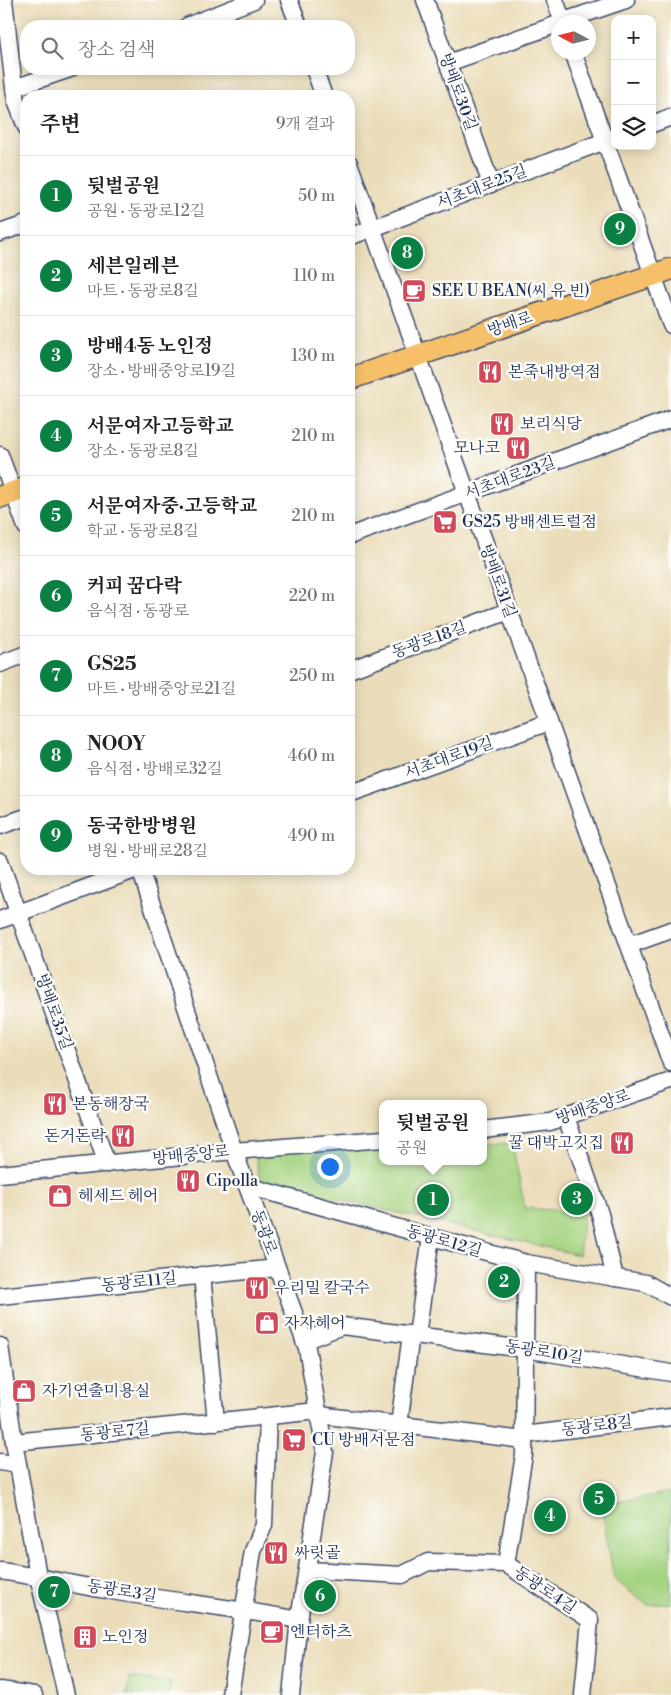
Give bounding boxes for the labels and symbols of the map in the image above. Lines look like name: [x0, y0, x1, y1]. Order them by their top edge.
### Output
north arrow: [551, 15, 596, 60]
street label: 방배로30길: [435, 50, 481, 134]
street label: 서초대로25길: [434, 161, 530, 213]
pin: 9: [604, 210, 636, 248]
pin: 8: [391, 234, 423, 272]
cafe icon: SEE U BEAN(씨 유 빈): [401, 278, 427, 304]
place label: SEE U BEAN(씨 유 빈): [432, 281, 590, 301]
street label: 방배로: [485, 307, 536, 341]
restaurant icon: 본죽내방역점: [477, 359, 503, 385]
place label: 본죽내방역점: [508, 362, 601, 382]
restaurant icon: 보리식당: [489, 411, 515, 437]
place label: 보리식당: [520, 414, 582, 434]
restaurant icon: 모나코: [505, 435, 531, 461]
place label: 모나코: [454, 438, 501, 458]
street label: 서초대로23길: [462, 452, 558, 504]
supermarket icon: GS25 방배센트럴점: [432, 509, 458, 535]
place label: GS25 방배센트럴점: [462, 512, 597, 532]
street label: 방배로31길: [475, 541, 521, 621]
street label: 동광로18길: [389, 617, 469, 663]
street label: 서초대로19길: [402, 733, 496, 783]
street label: 방배로35길: [31, 971, 77, 1053]
street label: 방배중앙로: [553, 1085, 633, 1129]
restaurant icon: 본동해장국: [42, 1091, 68, 1117]
place label: 본동해장국: [72, 1094, 150, 1114]
restaurant icon: 돈거돈락: [110, 1123, 136, 1149]
place label: 돈거돈락: [44, 1126, 107, 1146]
restaurant icon: 꿀 대박고깃집: [609, 1130, 635, 1156]
place label: 꿀 대박고깃집: [508, 1133, 604, 1153]
street label: 방배중앙로: [152, 1141, 231, 1169]
your location: [317, 1154, 343, 1180]
restaurant icon: Cipolla: [175, 1168, 201, 1194]
place label: Cipolla: [206, 1171, 259, 1191]
pin: 3: [561, 1180, 593, 1218]
pin: 1: [417, 1181, 449, 1219]
shop icon: 헤세드 헤어: [47, 1183, 73, 1209]
place label: 헤세드 헤어: [78, 1186, 159, 1206]
street label: 동광로: [247, 1207, 282, 1258]
street label: 동광로12길: [404, 1221, 484, 1261]
pin: 2: [488, 1263, 520, 1301]
street label: 동광로11길: [100, 1268, 178, 1296]
restaurant icon: 우리밀 칼국수: [244, 1275, 270, 1301]
place label: 우리밀 칼국수: [274, 1278, 370, 1298]
shop icon: 자자헤어: [254, 1310, 280, 1336]
place label: 자자헤어: [284, 1313, 346, 1333]
street label: 동광로10길: [504, 1336, 584, 1368]
shop icon: 자기연출미용실: [11, 1378, 37, 1404]
place label: 자기연출미용실: [42, 1381, 150, 1401]
street label: 동광로8길: [560, 1412, 634, 1440]
street label: 동광로7길: [79, 1418, 151, 1446]
supermarket icon: CU 방배서문점: [281, 1427, 307, 1453]
place label: CU 방배서문점: [312, 1430, 415, 1450]
pin: 5: [583, 1480, 615, 1518]
pin: 4: [534, 1497, 566, 1535]
restaurant icon: 싸릿골: [263, 1540, 289, 1566]
place label: 싸릿골: [294, 1543, 341, 1563]
street label: 동광로4길: [510, 1562, 580, 1618]
pin: 7: [38, 1573, 70, 1611]
street label: 동광로3길: [86, 1576, 158, 1606]
pin: 6: [304, 1577, 336, 1615]
cafe icon: 엔터하츠: [259, 1619, 285, 1645]
place label: 엔터하츠: [290, 1622, 352, 1642]
building icon: 노인정: [72, 1624, 98, 1650]
place label: 노인정: [102, 1627, 148, 1647]

